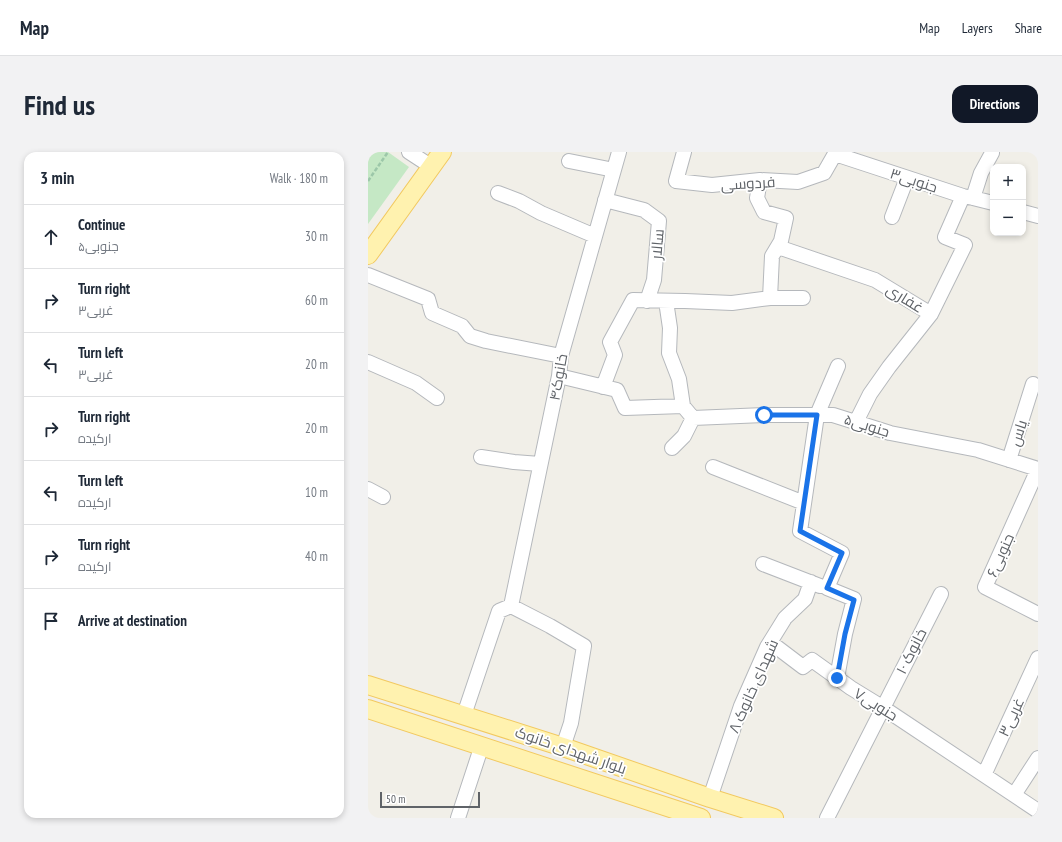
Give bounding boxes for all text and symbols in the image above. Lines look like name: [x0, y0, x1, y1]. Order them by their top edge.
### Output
text: Map: [20, 16, 49, 40]
text: Map: [919, 19, 940, 37]
text: Layers: [962, 19, 993, 37]
text: Share: [1015, 19, 1042, 37]
button: Directions: [952, 85, 1038, 123]
text: Find us: [24, 86, 95, 123]
street label: جنوبی۳: [888, 163, 940, 198]
map controls: [990, 164, 1026, 236]
button: +: [990, 164, 1026, 200]
text: 3 min: [40, 167, 74, 189]
text: Walk · 180 m: [270, 170, 328, 187]
street label: فردوسی: [720, 172, 776, 195]
button: −: [990, 200, 1026, 236]
text: Continue: [78, 215, 125, 234]
icon: ahead: [40, 226, 62, 248]
text: 30 m: [305, 228, 328, 245]
street label: سالار: [646, 228, 668, 261]
text: جنوبی۵: [78, 238, 119, 255]
text: Turn right: [78, 279, 130, 298]
street label: غفاری: [882, 279, 927, 318]
icon: right: [40, 290, 62, 312]
text: 60 m: [305, 292, 328, 309]
text: غربی۳: [78, 302, 113, 319]
text: Turn left: [78, 343, 123, 362]
street label: خانوک۴: [545, 352, 571, 402]
icon: left: [40, 354, 62, 376]
text: 20 m: [305, 356, 328, 373]
text: غربی۳: [78, 366, 113, 383]
route start: [755, 406, 773, 424]
text: Turn right: [78, 407, 130, 426]
street label: جنوبی۵: [842, 409, 892, 442]
street label: یاس: [1005, 417, 1032, 449]
icon: right: [40, 418, 62, 440]
text: 20 m: [305, 420, 328, 437]
text: ارکیده: [78, 430, 111, 447]
text: Turn left: [78, 471, 123, 490]
icon: left: [40, 482, 62, 504]
text: 10 m: [305, 484, 328, 501]
text: ارکیده: [78, 494, 111, 511]
street label: جنوبی۶: [982, 530, 1019, 580]
text: Turn right: [78, 535, 130, 554]
icon: right: [40, 546, 62, 568]
text: 40 m: [305, 548, 328, 565]
text: ارکیده: [78, 558, 111, 575]
icon: arrive: [40, 610, 62, 632]
text: Arrive at destination: [78, 611, 187, 630]
street label: خانوک ۱۰: [891, 625, 931, 677]
street label: شهدای خانوک ۸: [724, 636, 783, 736]
route end: [828, 669, 846, 687]
street label: جنوبی۷: [850, 683, 901, 726]
street label: غربی۳: [994, 694, 1029, 740]
street label: بلوار شهدای خانوک: [512, 722, 629, 779]
scale bar: [380, 790, 480, 809]
text: 50 m: [386, 792, 405, 806]

